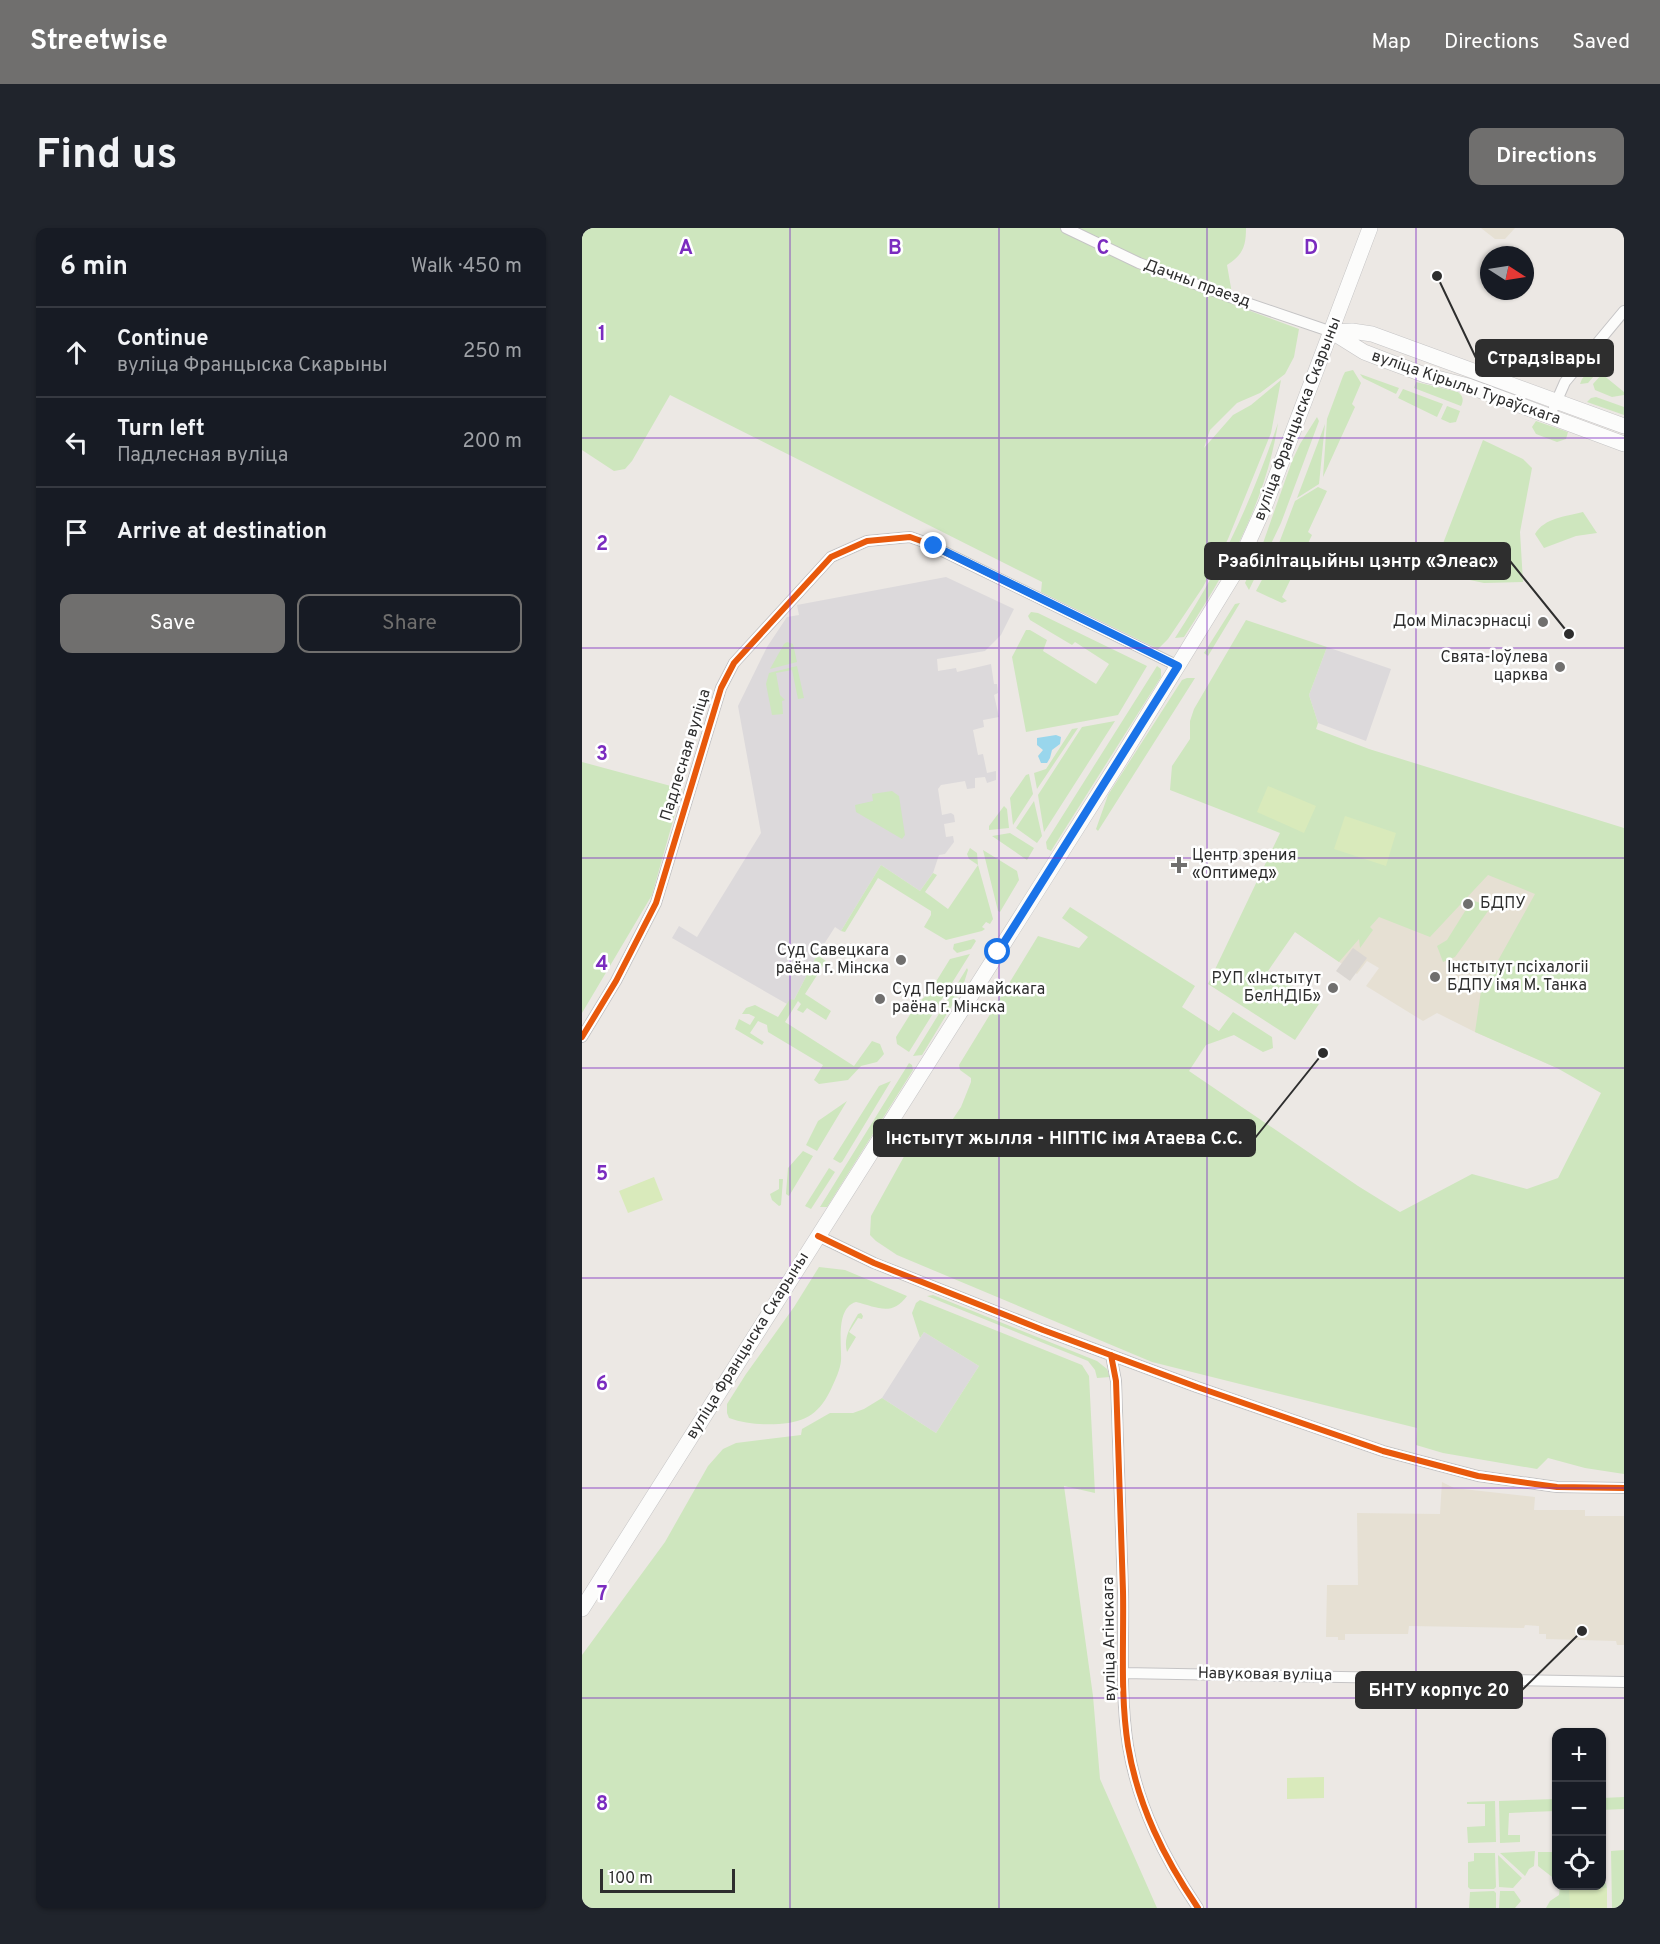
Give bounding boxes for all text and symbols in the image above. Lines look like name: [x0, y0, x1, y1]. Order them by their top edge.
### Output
text: Streetwise: [30, 24, 168, 60]
text: Map: [1371, 29, 1411, 56]
text: Directions: [1444, 29, 1539, 56]
text: Saved: [1572, 29, 1630, 56]
button: Directions: [1469, 128, 1624, 185]
text: Find us: [36, 130, 177, 183]
text: A: [679, 236, 693, 262]
text: B: [888, 236, 902, 262]
text: C: [1097, 236, 1109, 262]
text: D: [1304, 236, 1318, 262]
north arrow: [1480, 246, 1534, 300]
text: 6 min: [60, 251, 128, 284]
text: Walk · 450 m: [411, 254, 522, 280]
street label: Дачны праезд: [1141, 255, 1253, 313]
street label: вуліца Францыска Скарыны: [1250, 314, 1346, 524]
text: 1: [598, 322, 606, 348]
text: Continue: [117, 326, 208, 353]
icon: ahead: [60, 336, 93, 369]
text: 250 m: [463, 339, 522, 365]
callout: Страдзівары: [1476, 340, 1613, 376]
street label: вуліца Кірылы Тураўскага: [1369, 346, 1563, 430]
text: Страдзівары: [1487, 348, 1601, 371]
text: вуліца Францыска Скарыны: [117, 353, 388, 379]
text: Turn left: [117, 416, 205, 443]
icon: left: [60, 426, 93, 459]
text: 200 m: [463, 429, 522, 455]
text: Падлесная вуліца: [117, 443, 288, 469]
icon: arrive: [60, 516, 93, 549]
text: Arrive at destination: [117, 519, 327, 546]
text: 2: [596, 532, 608, 558]
route end: [920, 532, 946, 558]
callout: Рэабілітацыйны цэнтр «Элеас»: [1205, 543, 1510, 579]
text: Рэабілітацыйны цэнтр «Элеас»: [1218, 551, 1498, 574]
button: Save: [60, 594, 285, 653]
button: Share: [297, 594, 522, 653]
place label: Дом Міласэрнасці: [1393, 612, 1531, 632]
marker: Дом Міласэрнасці: [1536, 615, 1550, 629]
place label: Свята-Іоўлева царква: [1440, 648, 1548, 686]
marker: Свята-Іоўлева царква: [1553, 660, 1567, 674]
street label: Падлесная вуліца: [656, 687, 716, 823]
text: 3: [596, 742, 608, 768]
place label: Центр зрения «Оптимед»: [1192, 846, 1296, 884]
marker: Центр зрения «Оптимед»: [1170, 856, 1188, 874]
place label: БДПУ: [1480, 894, 1526, 914]
marker: БДПУ: [1461, 897, 1475, 911]
route start: [984, 938, 1010, 964]
place label: Суд Савецкага раёна г. Мінска: [776, 941, 889, 979]
text: 4: [596, 952, 608, 978]
marker: Суд Савецкага раёна г. Мінска: [894, 953, 908, 967]
place label: Інстытут псіхалогіі БДПУ імя М. Танка: [1447, 958, 1589, 996]
place label: РУП «Інстытут БелНДІБ»: [1212, 969, 1321, 1007]
marker: Інстытут псіхалогіі БДПУ імя М. Танка: [1428, 970, 1442, 984]
place label: Суд Першамайскага раёна г. Мінска: [892, 980, 1045, 1018]
marker: РУП «Інстытут БелНДІБ»: [1326, 981, 1340, 995]
marker: Суд Першамайскага раёна г. Мінска: [873, 992, 887, 1006]
callout: Інстытут жылля - НІПТІС імя Атаева С.С.: [874, 1120, 1255, 1156]
text: Інстытут жылля - НІПТІС імя Атаева С.С.: [886, 1128, 1243, 1151]
text: 5: [596, 1162, 608, 1188]
street label: вуліца Францыска Скарыны: [682, 1249, 814, 1443]
text: 6: [596, 1372, 608, 1398]
street label: вуліца Агінскага: [1099, 1576, 1121, 1702]
text: 7: [597, 1582, 607, 1608]
street label: Навуковая вуліца: [1198, 1664, 1332, 1686]
callout: БНТУ корпус 20: [1356, 1672, 1522, 1708]
text: БНТУ корпус 20: [1368, 1680, 1510, 1703]
map controls: [1552, 1728, 1606, 1890]
button: +: [1552, 1728, 1606, 1782]
button: −: [1552, 1782, 1606, 1836]
text: 8: [596, 1792, 608, 1818]
button: locate: [1552, 1836, 1606, 1890]
scale bar: [600, 1866, 735, 1894]
text: 100 m: [609, 1869, 653, 1889]

